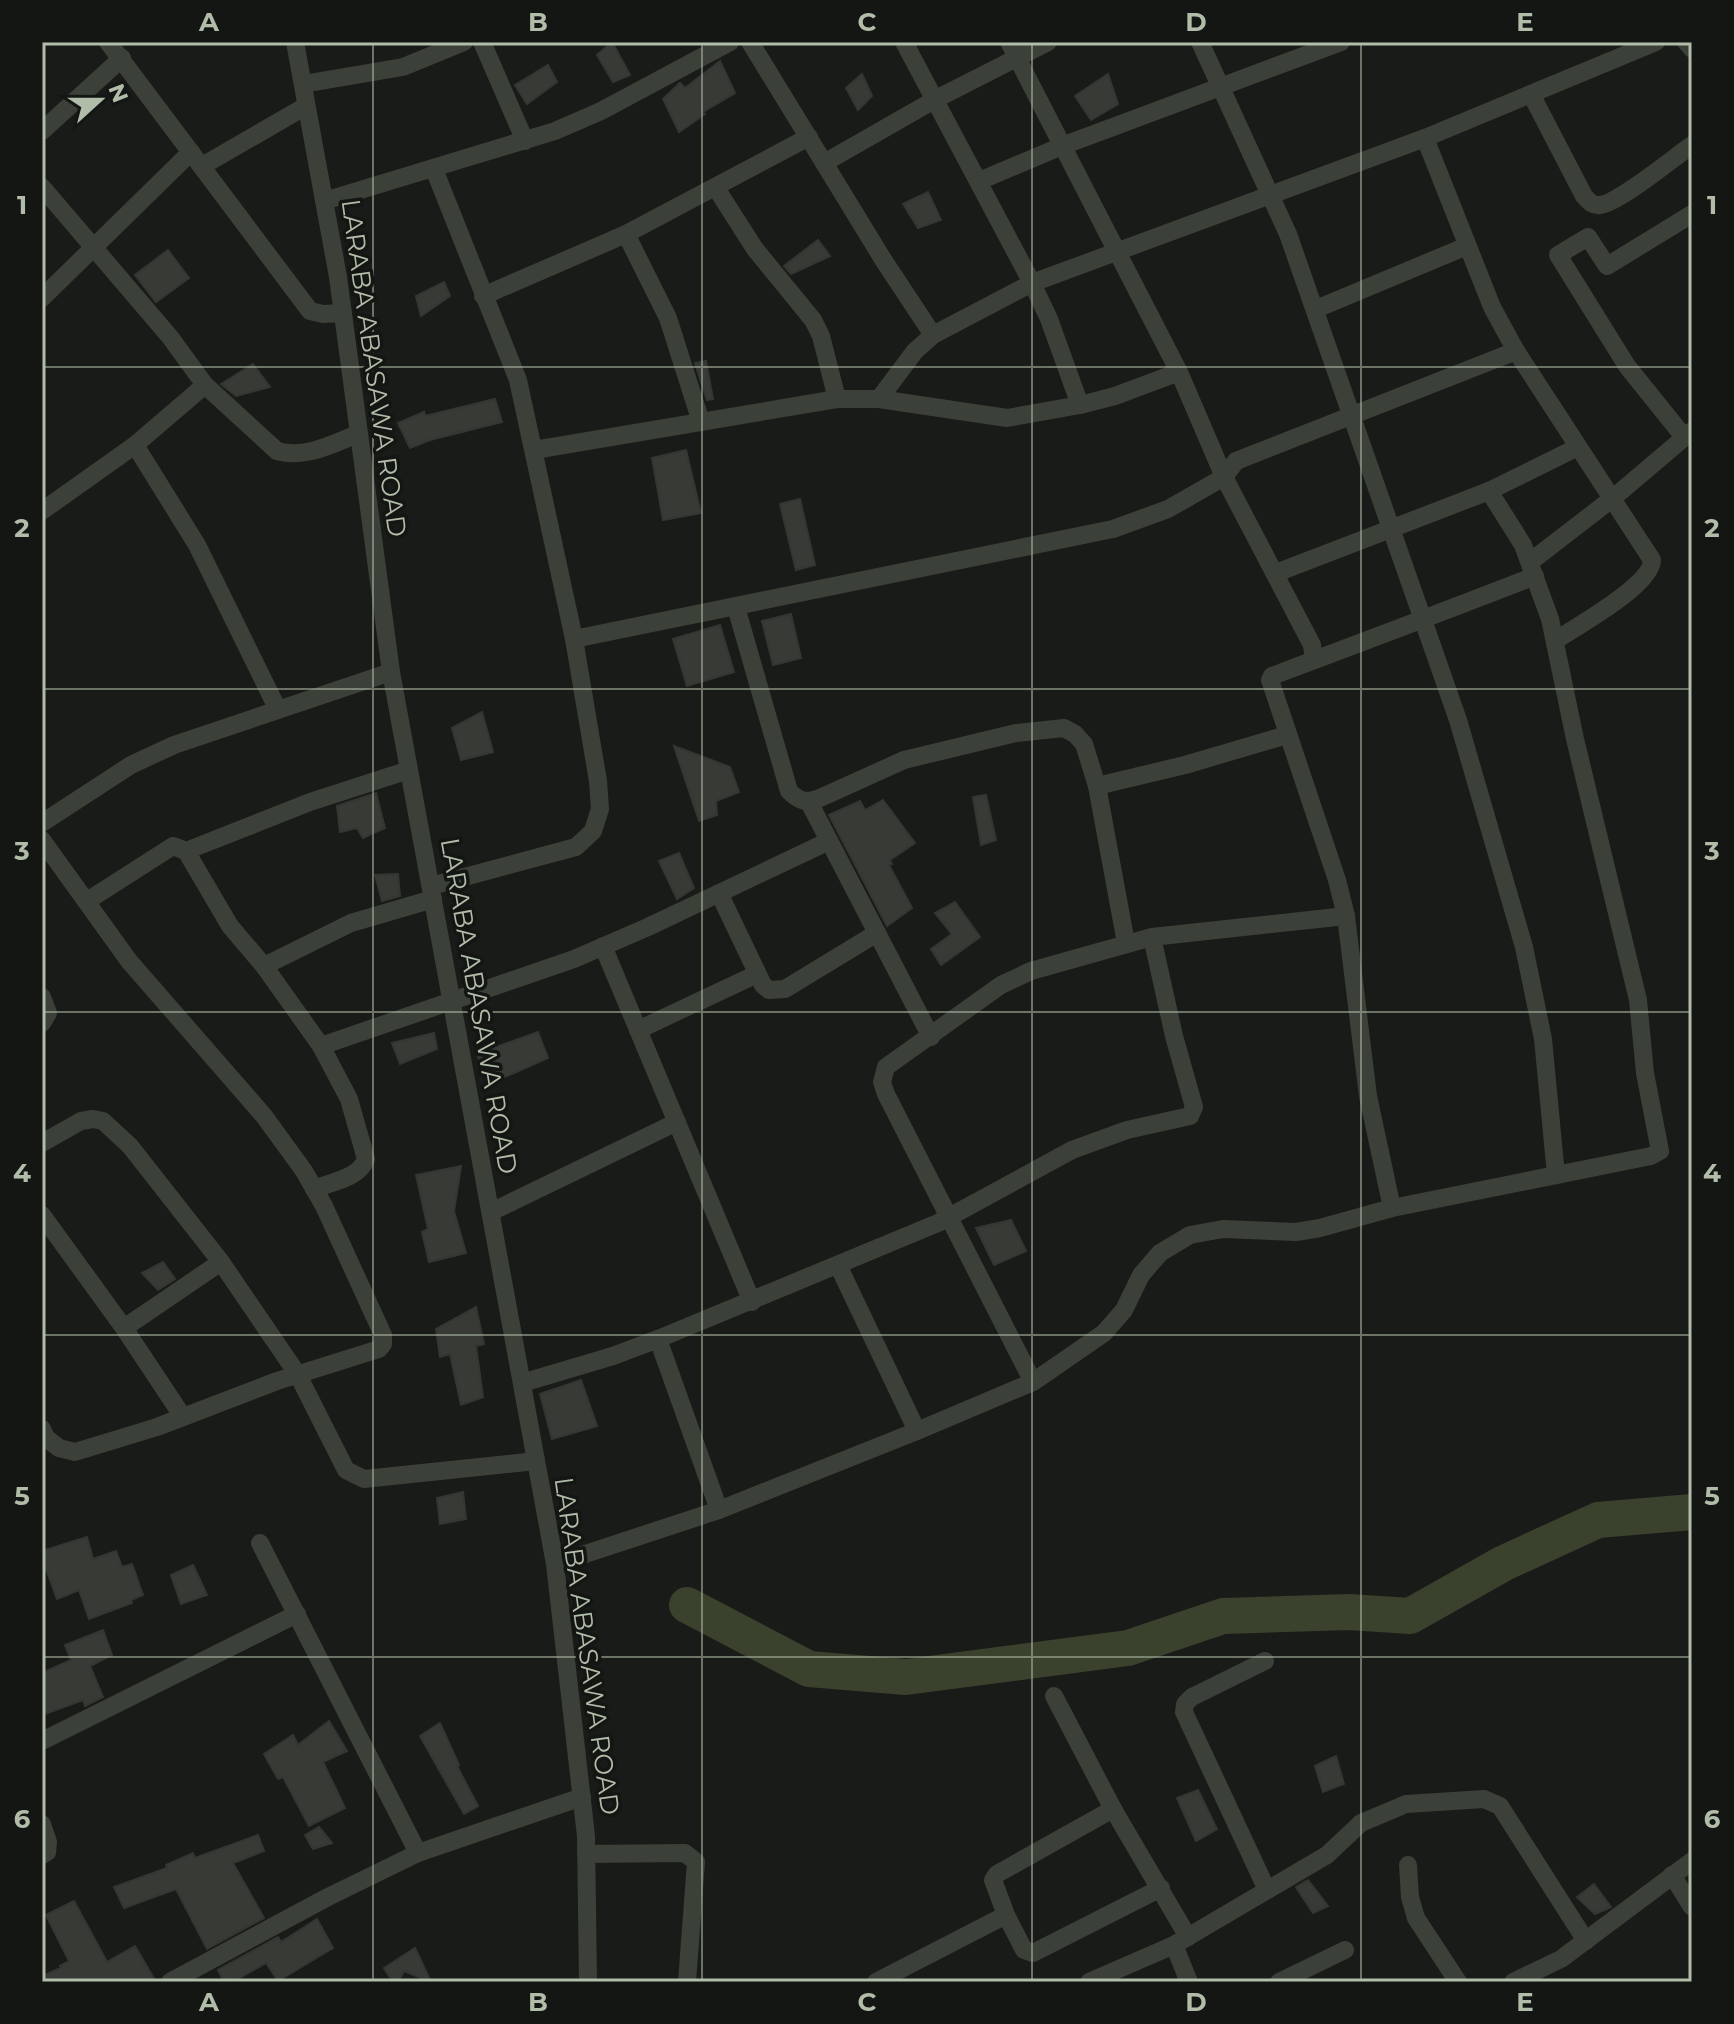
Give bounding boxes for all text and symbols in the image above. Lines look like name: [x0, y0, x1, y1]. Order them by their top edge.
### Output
text: A: [198, 6, 220, 38]
text: B: [528, 6, 548, 38]
text: C: [858, 6, 877, 38]
text: D: [1185, 6, 1207, 38]
text: E: [1516, 6, 1534, 38]
north arrow: [60, 60, 140, 140]
text: N: [102, 80, 134, 106]
text: 1: [17, 189, 27, 221]
text: 1: [1707, 189, 1717, 221]
street label: LARABA ABASAWA ROAD: [334, 197, 414, 539]
text: 2: [14, 512, 30, 544]
text: 2: [1704, 512, 1720, 544]
text: 3: [13, 835, 30, 867]
street label: LARABA ABASAWA ROAD: [434, 835, 524, 1177]
text: 3: [1703, 835, 1720, 867]
text: 4: [13, 1157, 31, 1189]
text: 4: [1703, 1157, 1721, 1189]
street label: LARABA ABASAWA ROAD: [547, 1475, 627, 1817]
text: 5: [14, 1480, 30, 1512]
text: 5: [1704, 1480, 1720, 1512]
text: 6: [14, 1803, 31, 1835]
text: 6: [1704, 1803, 1721, 1835]
text: A: [198, 1986, 220, 2018]
text: B: [528, 1986, 548, 2018]
text: C: [858, 1986, 877, 2018]
text: D: [1185, 1986, 1207, 2018]
text: E: [1516, 1986, 1534, 2018]

